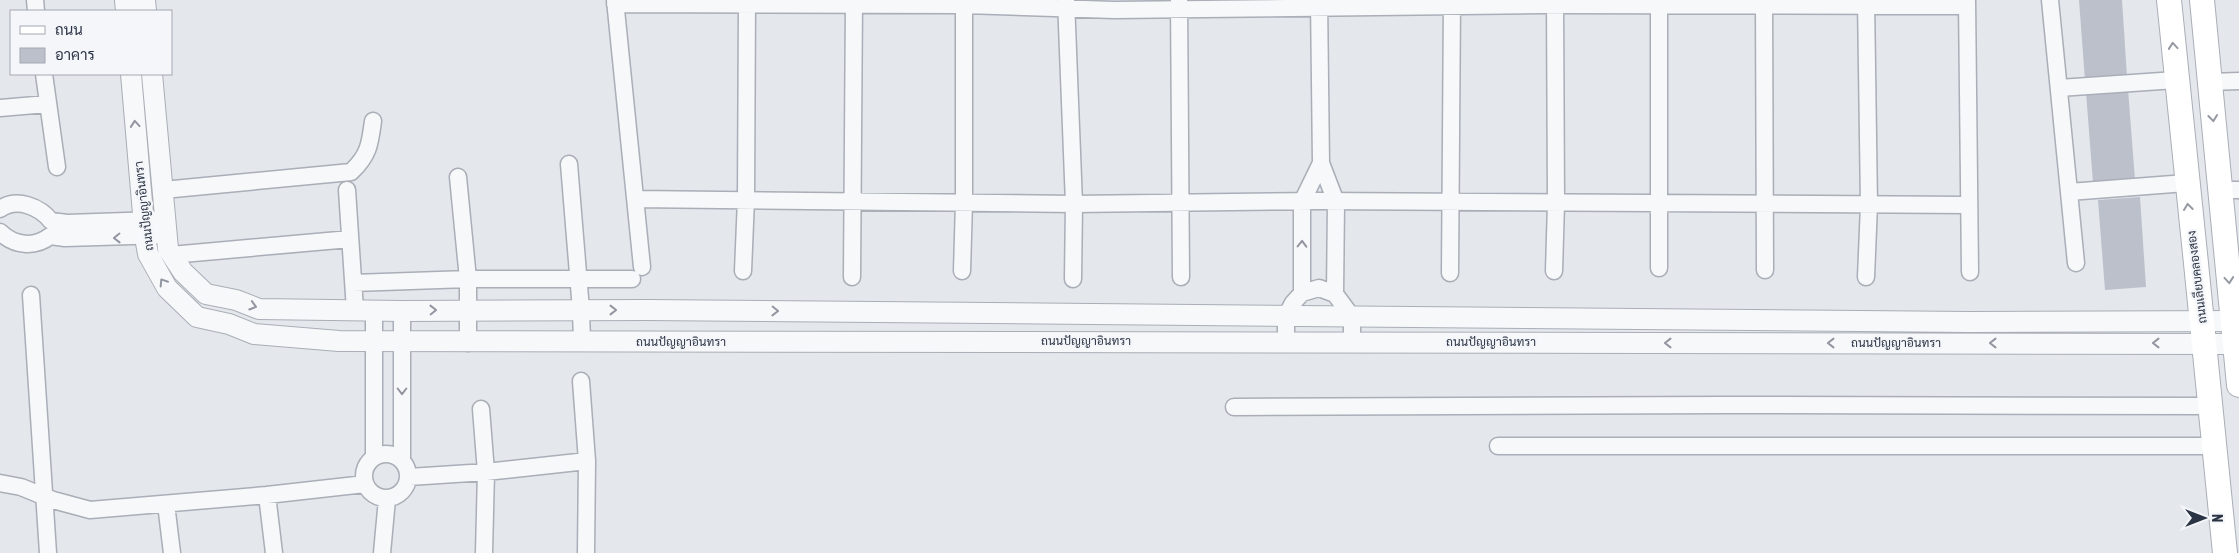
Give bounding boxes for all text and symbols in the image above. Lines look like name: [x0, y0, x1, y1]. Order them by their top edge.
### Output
legend: [10, 10, 172, 75]
text: ถนน: [55, 21, 83, 38]
one-way arrow: [2168, 41, 2179, 49]
text: อาคาร: [55, 46, 95, 63]
one-way arrow: [2208, 114, 2219, 122]
one-way arrow: [130, 120, 141, 128]
street label: ถนนปัญญาอินทรา: [132, 160, 156, 252]
one-way arrow: [2183, 203, 2194, 211]
street label: ถนนเลียบคลองสอง: [2183, 230, 2210, 324]
one-way arrow: [112, 233, 120, 243]
one-way arrow: [1296, 240, 1307, 248]
one-way arrow: [2223, 276, 2234, 284]
one-way arrow: [160, 278, 170, 287]
one-way arrow: [249, 301, 257, 311]
one-way arrow: [430, 305, 437, 315]
one-way arrow: [610, 305, 617, 315]
one-way arrow: [772, 306, 780, 316]
street label: ถนนปัญญาอินทรา: [1041, 334, 1131, 348]
street label: ถนนปัญญาอินทรา: [636, 335, 726, 349]
street label: ถนนปัญญาอินทรา: [1446, 335, 1536, 349]
street label: ถนนปัญญาอินทรา: [1851, 336, 1941, 350]
one-way arrow: [1664, 338, 1672, 348]
one-way arrow: [1826, 338, 1834, 348]
one-way arrow: [1989, 338, 1996, 348]
one-way arrow: [2151, 338, 2159, 348]
one-way arrow: [397, 387, 407, 395]
north arrow: [2179, 493, 2229, 543]
text: N: [2209, 514, 2225, 522]

